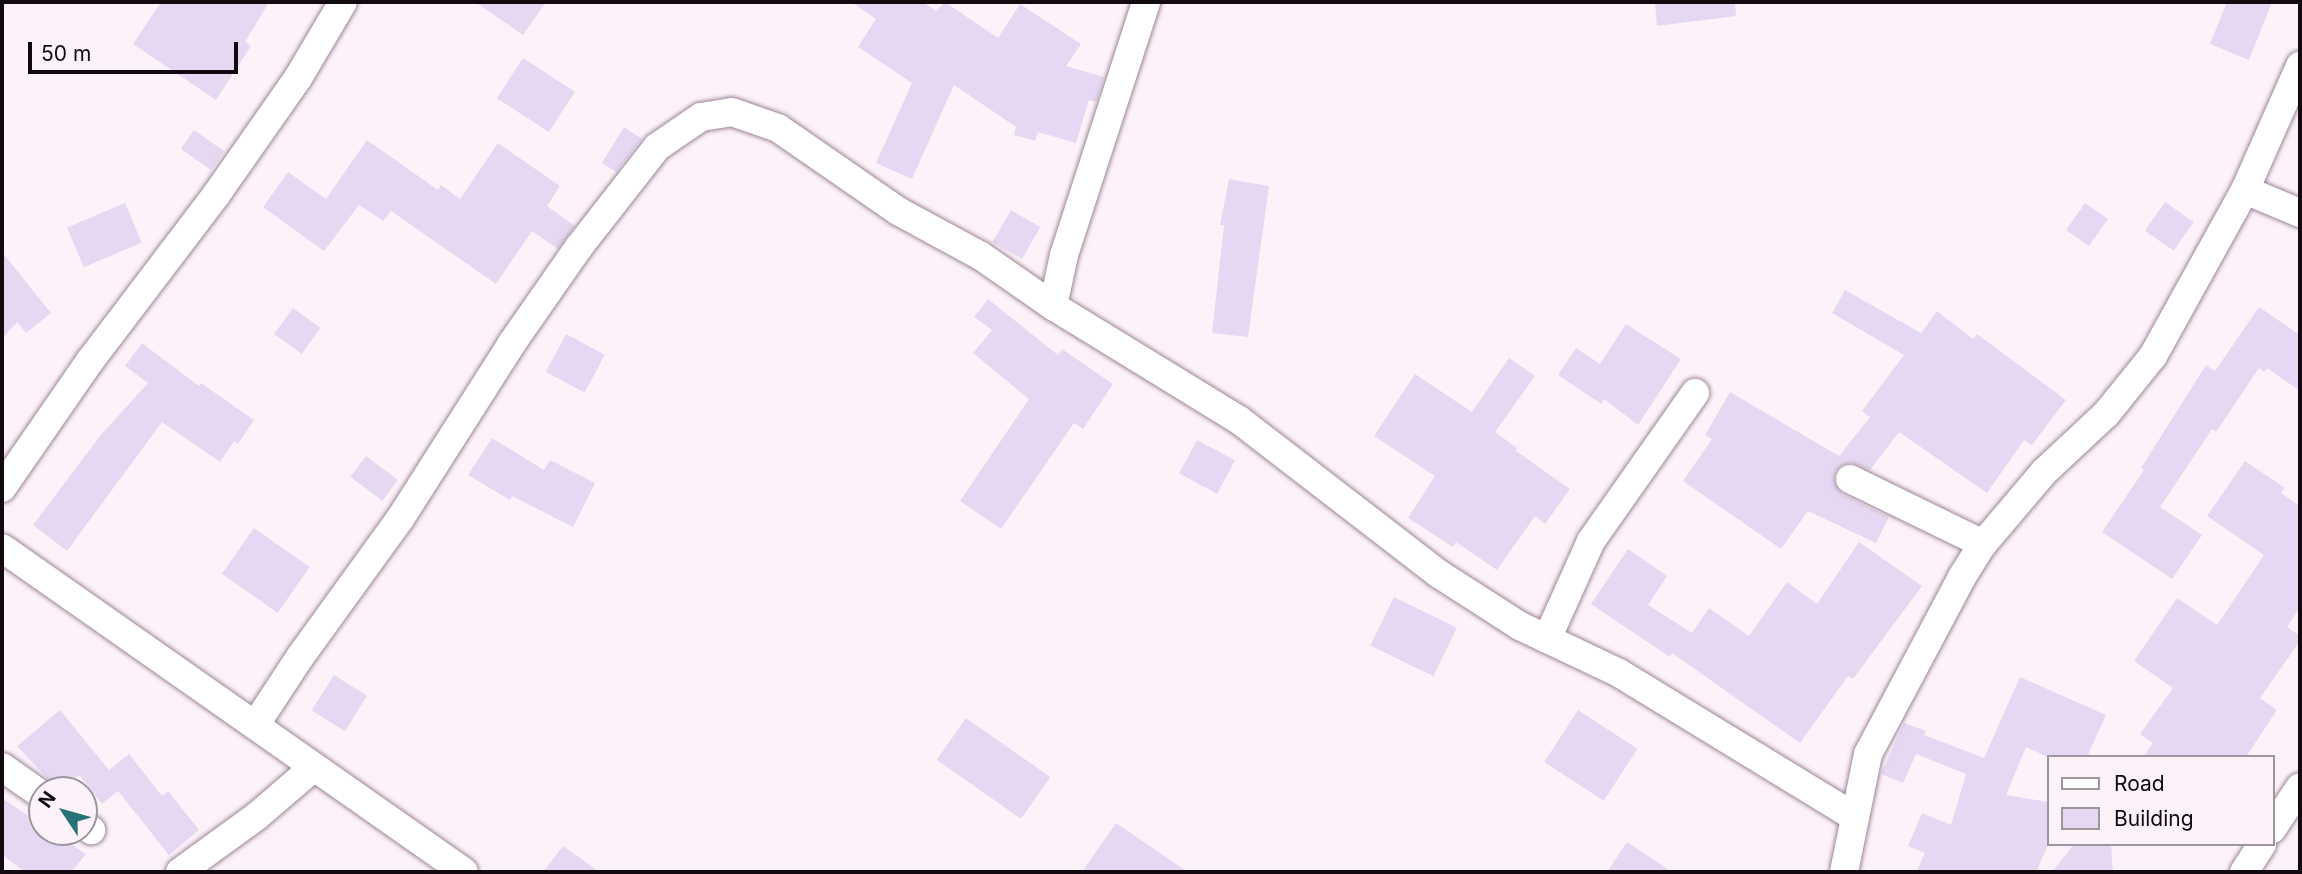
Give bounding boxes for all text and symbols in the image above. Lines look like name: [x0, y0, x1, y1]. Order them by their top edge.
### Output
scale bar: [32, 28, 242, 72]
text: 50 m: [41, 41, 91, 66]
legend: [2046, 755, 2274, 846]
text: Road: [2114, 771, 2165, 796]
north arrow: [28, 776, 98, 846]
text: N: [34, 787, 61, 812]
text: Building: [2114, 806, 2194, 831]

